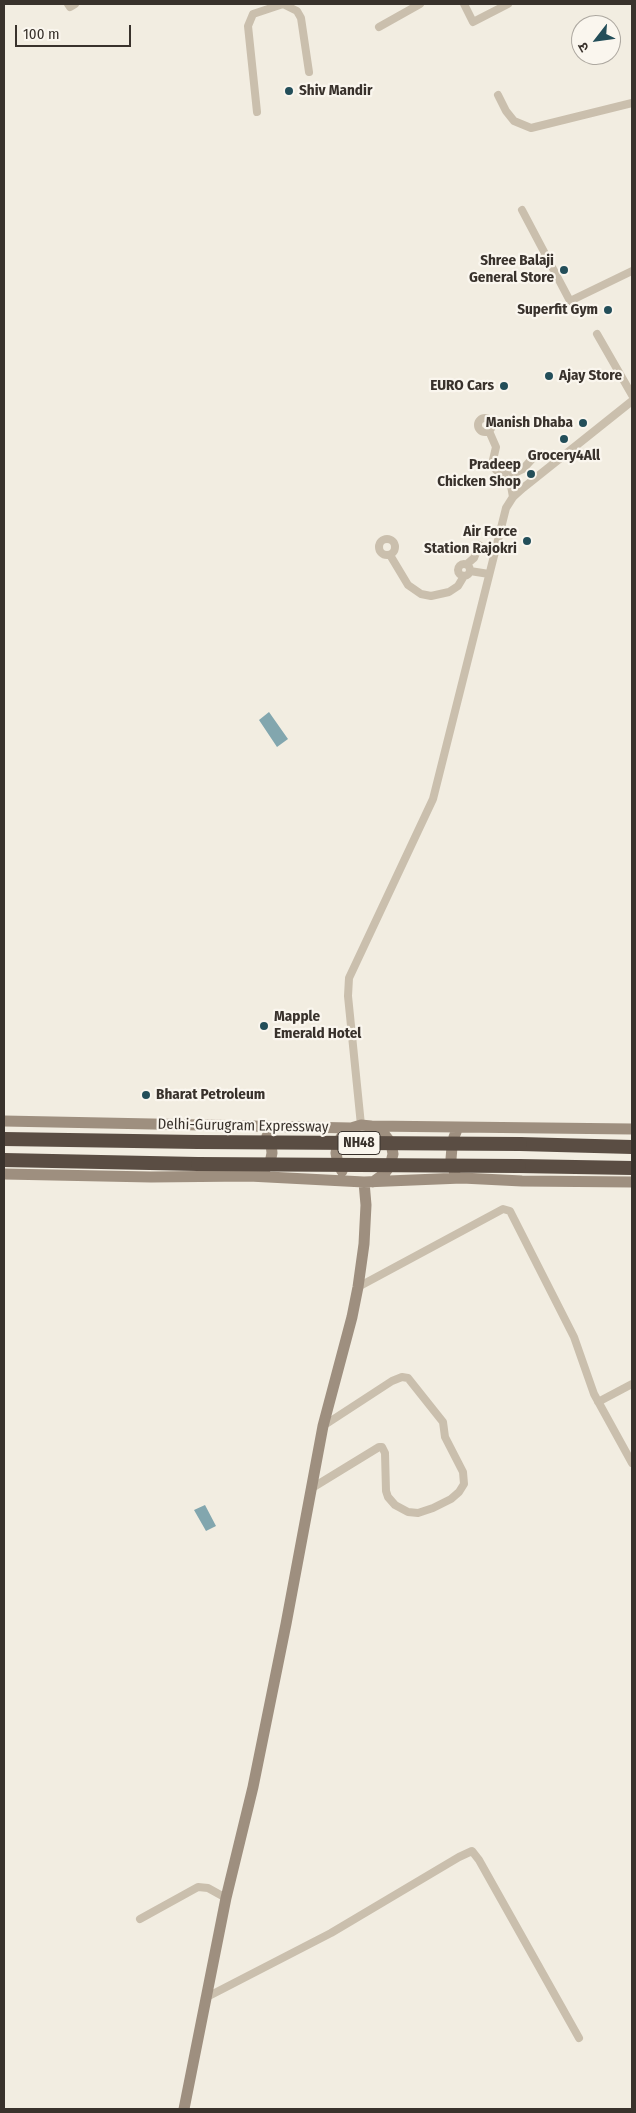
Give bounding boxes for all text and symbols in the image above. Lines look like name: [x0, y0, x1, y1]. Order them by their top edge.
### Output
scale bar: [18, 15, 134, 47]
north arrow: [571, 15, 621, 65]
text: 100 m: [23, 25, 60, 43]
text: उ: [574, 39, 593, 55]
place label: Shiv Mandir: [299, 82, 372, 100]
marker: Shiv Mandir: [283, 85, 295, 97]
place label: Shree Balaji General Store: [469, 252, 554, 287]
marker: Shree Balaji General Store: [558, 264, 570, 276]
place label: Superfit Gym: [517, 301, 598, 319]
marker: Superfit Gym: [602, 304, 614, 316]
place label: Ajay Store: [559, 367, 622, 385]
marker: Ajay Store: [543, 370, 555, 382]
place label: EURO Cars: [430, 377, 494, 395]
marker: EURO Cars: [498, 380, 510, 392]
place label: Manish Dhaba: [486, 414, 573, 432]
marker: Manish Dhaba: [577, 417, 589, 429]
marker: Grocery4All: [558, 433, 570, 445]
place label: Grocery4All: [528, 447, 600, 465]
place label: Pradeep Chicken Shop: [437, 456, 521, 491]
marker: Pradeep Chicken Shop: [525, 468, 537, 480]
place label: Air Force Station Rajokri: [424, 523, 517, 558]
marker: Air Force Station Rajokri: [521, 535, 533, 547]
place label: Mapple Emerald Hotel: [274, 1008, 361, 1043]
marker: Mapple Emerald Hotel: [258, 1020, 270, 1032]
place label: Bharat Petroleum: [156, 1086, 265, 1104]
marker: Bharat Petroleum: [140, 1089, 152, 1101]
street label: Delhi-Gurugram Expressway: [157, 1116, 329, 1136]
road number: NH48: [338, 1132, 380, 1154]

